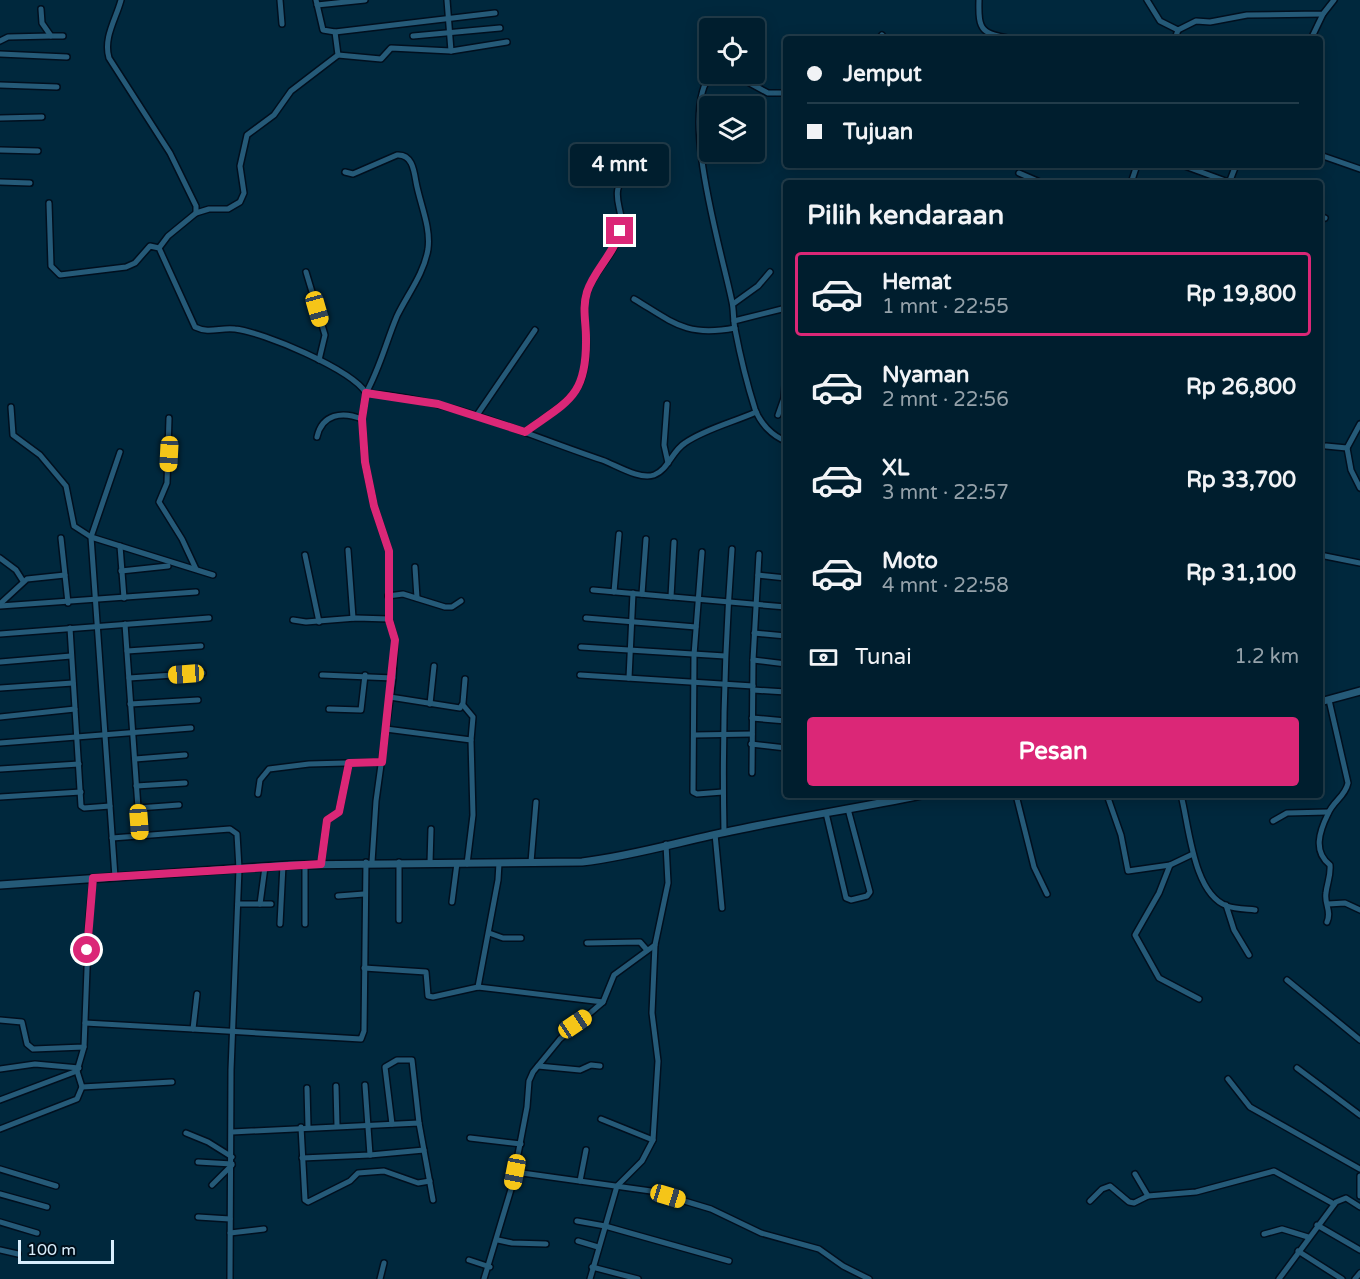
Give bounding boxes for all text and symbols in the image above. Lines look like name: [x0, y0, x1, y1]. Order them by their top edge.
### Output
map controls: [699, 18, 765, 162]
button: locate: [699, 18, 765, 84]
text: Jemput: [843, 61, 922, 87]
button: layers: [699, 96, 765, 162]
text: Tujuan: [843, 119, 913, 145]
callout: 4 mnt: [570, 144, 670, 186]
text: 4 mnt: [592, 153, 647, 177]
text: Pilih kendaraan: [807, 199, 1004, 232]
route end: [606, 217, 633, 244]
icon: car: [810, 267, 864, 321]
text: Hemat: [882, 269, 951, 295]
text: Rp 19,800: [1186, 281, 1296, 307]
car: [303, 289, 331, 329]
text: 1 mnt · 22:55: [882, 295, 1009, 319]
icon: car: [810, 360, 864, 414]
text: Nyaman: [882, 362, 969, 388]
text: Rp 26,800: [1186, 374, 1296, 400]
text: 2 mnt · 22:56: [882, 388, 1009, 412]
car: [159, 436, 179, 472]
icon: car: [810, 453, 864, 507]
text: XL: [882, 455, 909, 481]
text: Rp 33,700: [1186, 467, 1296, 493]
text: 3 mnt · 22:57: [882, 481, 1009, 505]
icon: car: [810, 546, 864, 600]
text: Moto: [882, 548, 938, 574]
text: Rp 31,100: [1186, 560, 1296, 586]
text: 4 mnt · 22:58: [882, 574, 1009, 598]
icon: cash: [807, 641, 840, 674]
text: Tunai: [855, 644, 912, 670]
text: 1.2 km: [1234, 645, 1299, 669]
car: [167, 664, 205, 684]
button: Pesan: [807, 717, 1299, 786]
car: [129, 803, 149, 841]
route start: [73, 936, 100, 963]
car: [555, 1006, 595, 1042]
car: [503, 1153, 527, 1191]
car: [648, 1182, 688, 1210]
scale bar: [18, 1237, 114, 1264]
text: 100 m: [27, 1240, 76, 1260]

